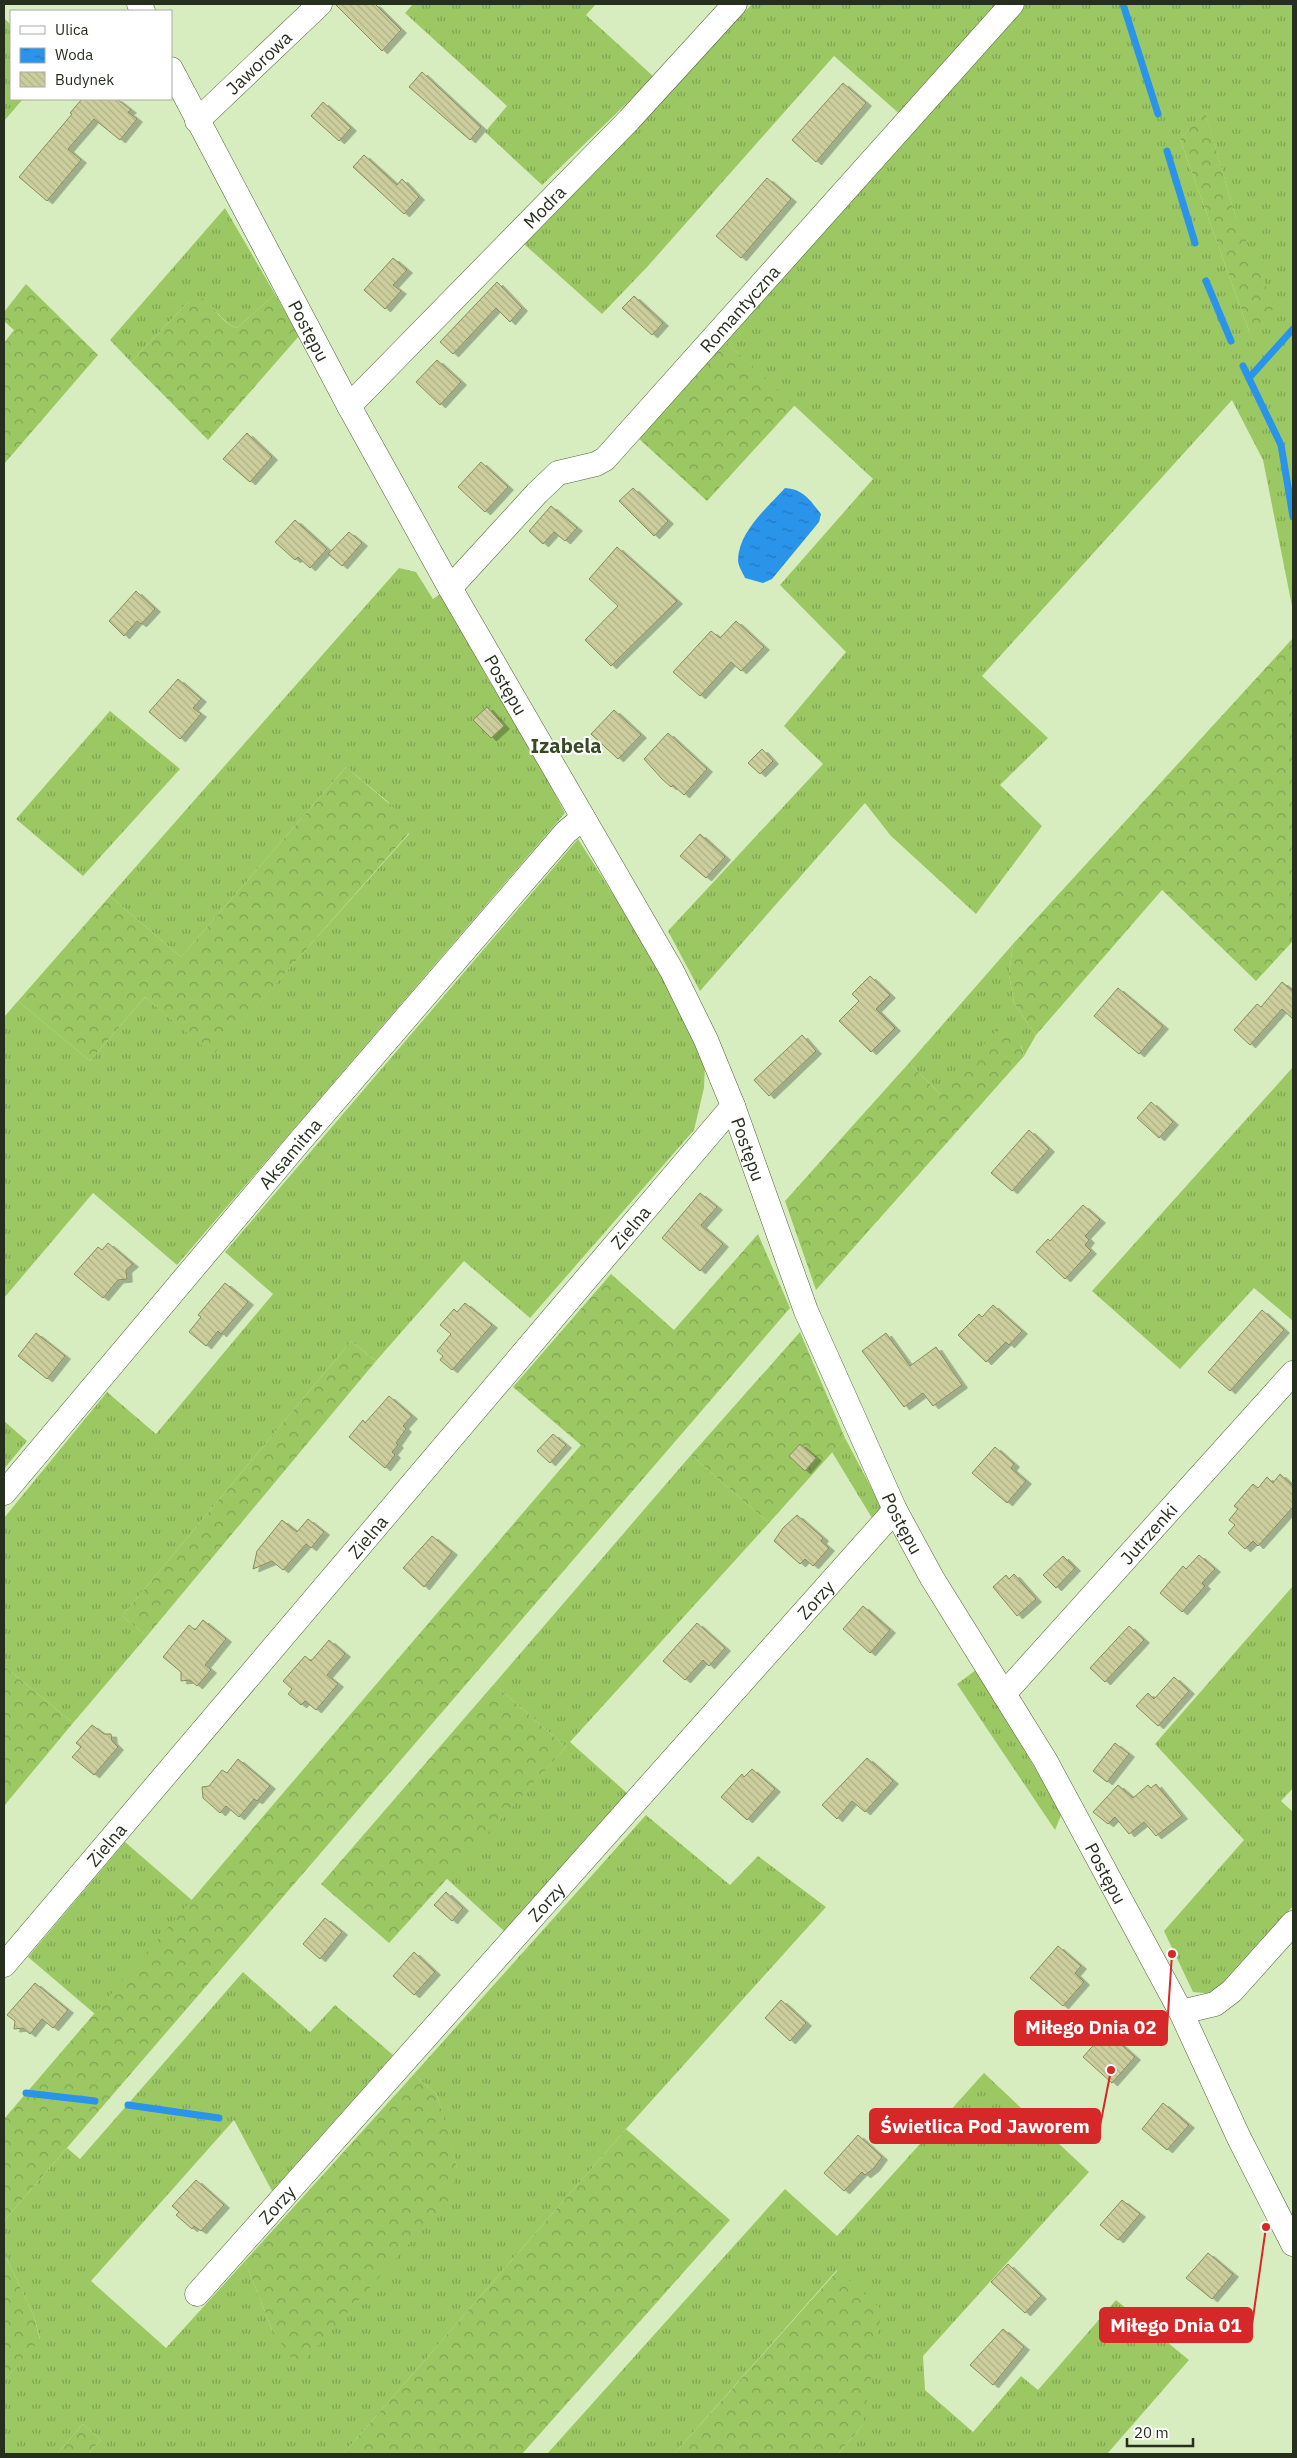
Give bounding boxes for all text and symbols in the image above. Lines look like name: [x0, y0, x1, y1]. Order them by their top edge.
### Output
legend: [10, 10, 172, 100]
text: Ulica: [55, 20, 89, 39]
street label: Jaworowa: [221, 25, 297, 99]
text: Woda: [55, 45, 93, 64]
text: Budynek: [55, 70, 114, 89]
street label: Modra: [518, 180, 571, 233]
street label: Romantyczna: [695, 260, 785, 357]
street label: Postępu: [284, 296, 335, 365]
street label: Postępu: [480, 650, 533, 719]
district label: Izabela: [530, 732, 602, 759]
street label: Aksamitna: [253, 1113, 327, 1193]
street label: Postępu: [726, 1114, 770, 1184]
street label: Zielna: [606, 1200, 655, 1253]
street label: Postępu: [877, 1489, 928, 1558]
street label: Jutrzenki: [1115, 1498, 1182, 1569]
street label: Zielna: [343, 1510, 393, 1563]
street label: Zorzy: [792, 1575, 839, 1624]
street label: Zielna: [81, 1818, 131, 1871]
street label: Postępu: [1080, 1839, 1132, 1908]
street label: Zorzy: [523, 1878, 569, 1926]
callout: Miłego Dnia 02: [1015, 2011, 1167, 2045]
text: Miłego Dnia 02: [1025, 2015, 1157, 2039]
callout: Świetlica Pod Jaworem: [870, 2109, 1100, 2143]
text: Świetlica Pod Jaworem: [880, 2114, 1090, 2138]
street label: Zorzy: [253, 2180, 300, 2229]
callout: Miłego Dnia 01: [1100, 2308, 1252, 2342]
text: Miłego Dnia 01: [1110, 2313, 1242, 2337]
scale bar: [1127, 2416, 1193, 2448]
text: 20 m: [1134, 2423, 1169, 2442]

